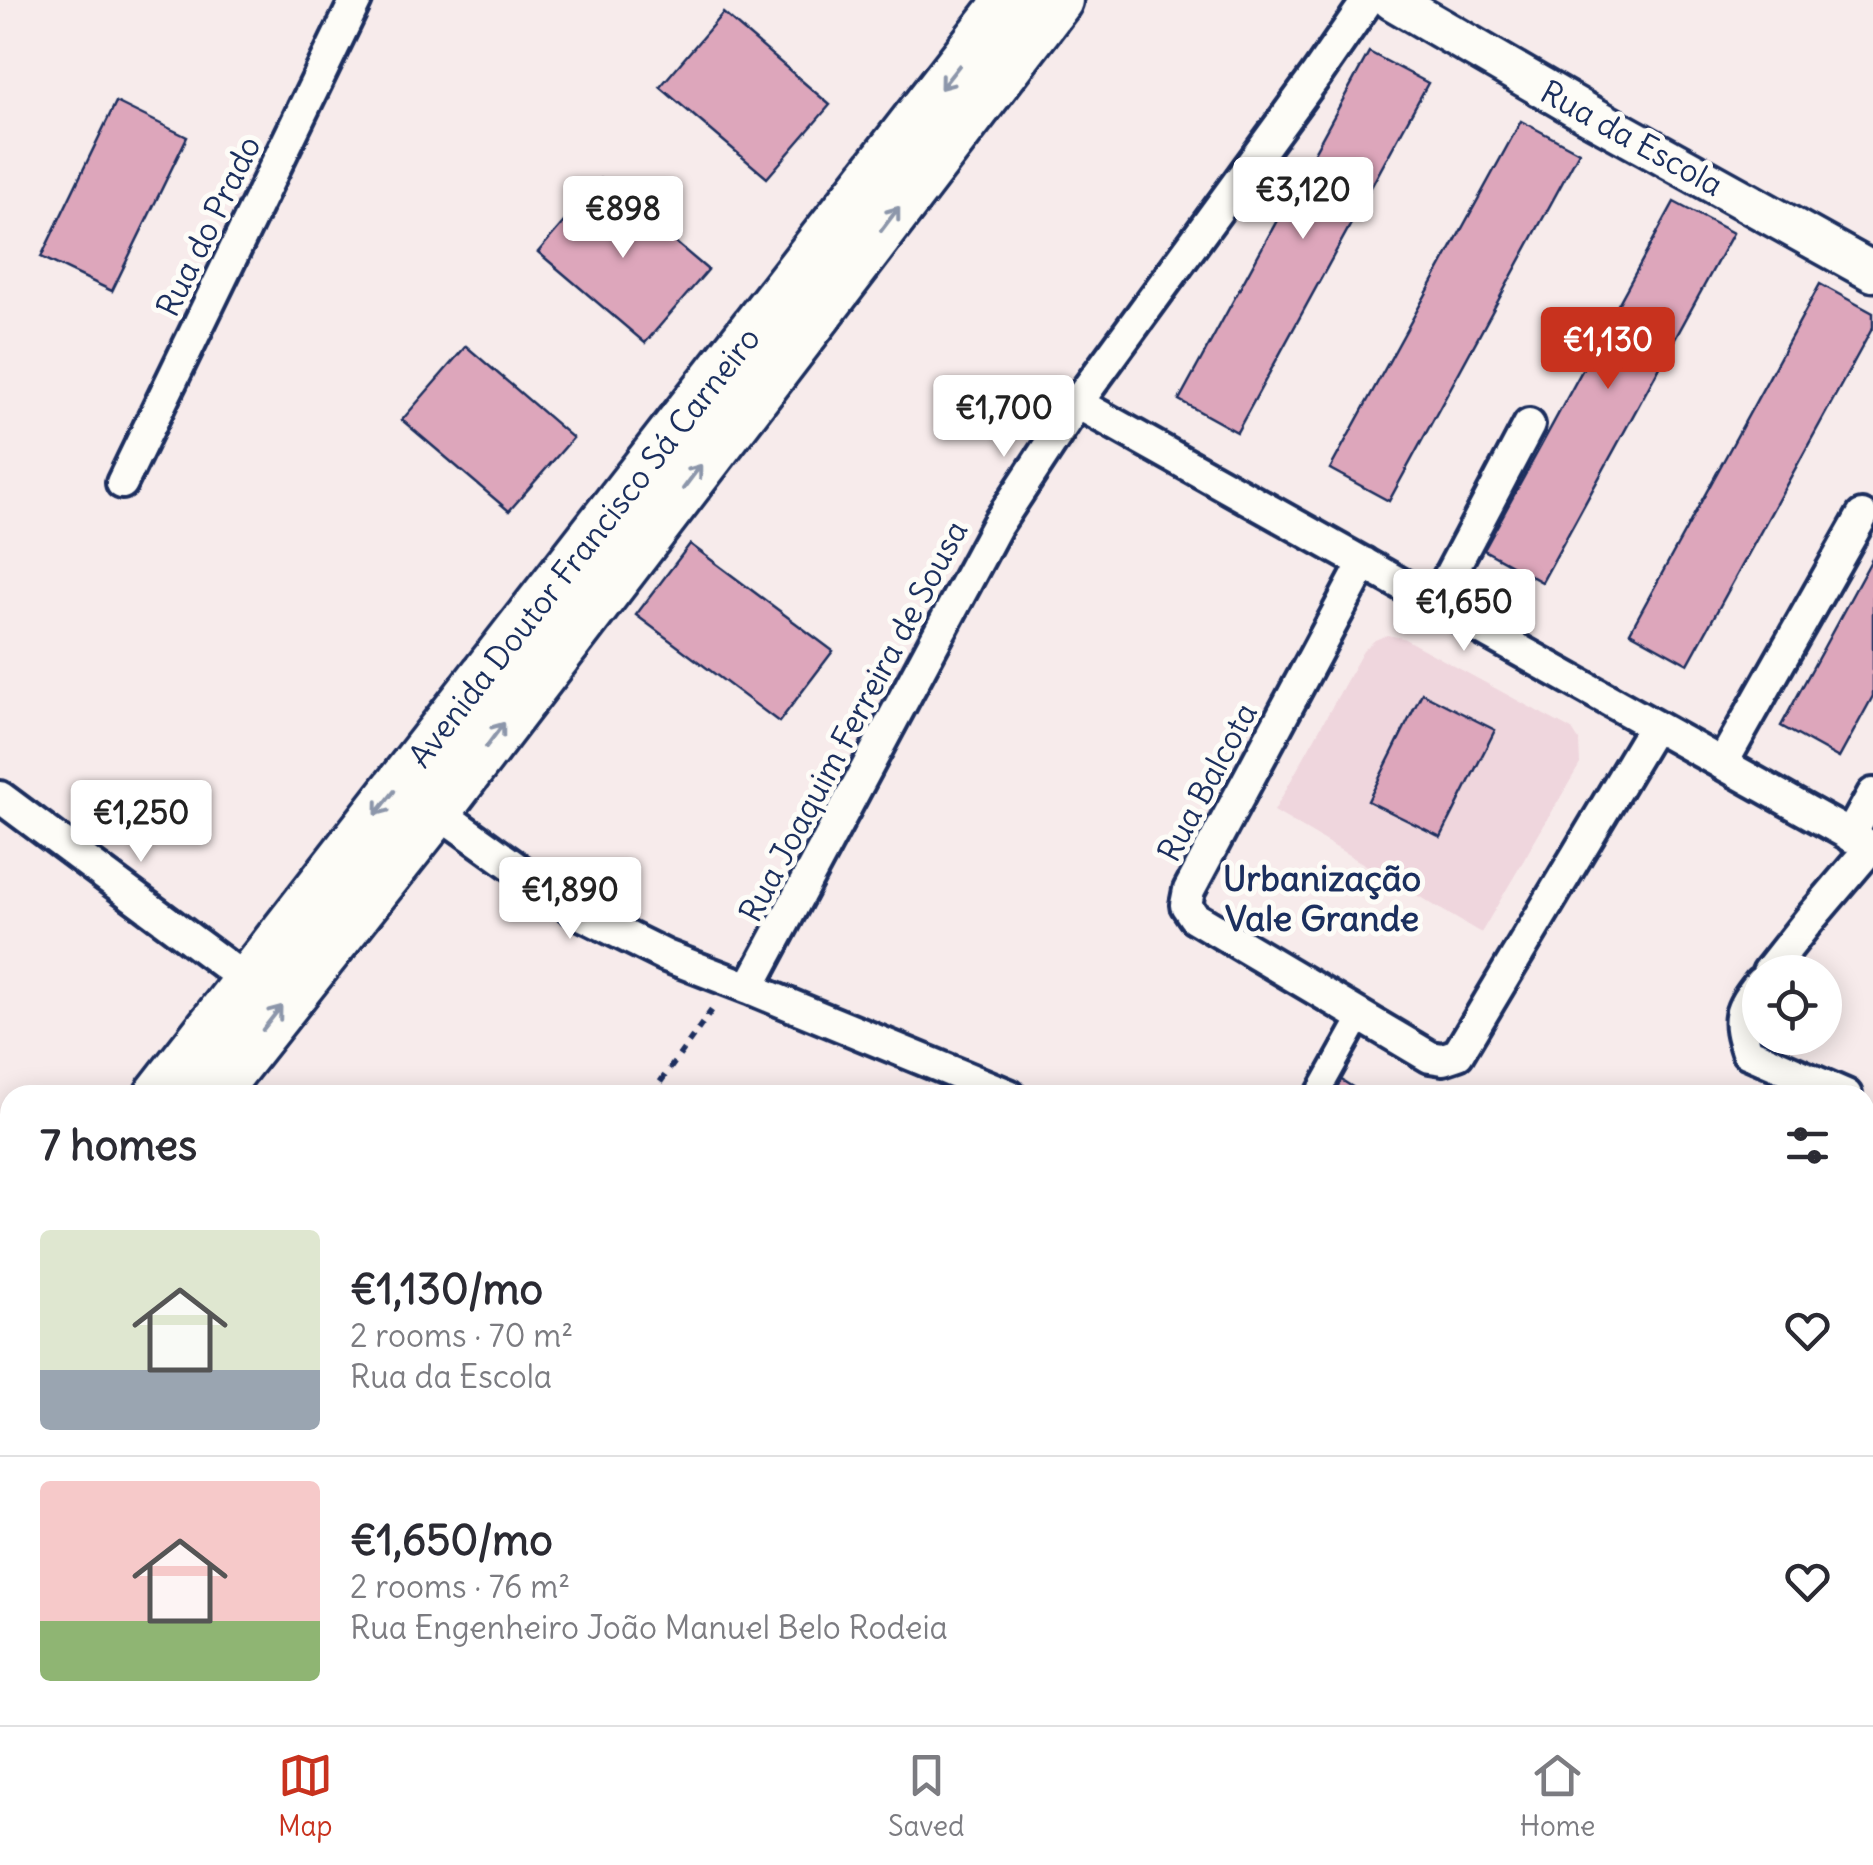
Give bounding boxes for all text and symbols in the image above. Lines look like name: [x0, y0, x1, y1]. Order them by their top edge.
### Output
one-way arrow: [940, 63, 961, 90]
street label: Rua da Escola: [1534, 71, 1730, 205]
street label: Rua do Prado: [147, 129, 269, 323]
pin: €3,120: [1222, 157, 1384, 242]
text: €3,120: [1255, 169, 1351, 210]
pin: €898: [564, 176, 682, 261]
text: €898: [585, 188, 661, 229]
one-way arrow: [879, 206, 900, 233]
pin: €1,130: [1527, 307, 1689, 392]
street label: Avenida Doutor Francisco Sá Carneiro: [399, 319, 769, 775]
text: €1,130: [1563, 319, 1653, 360]
pin: €1,700: [923, 375, 1085, 460]
text: €1,700: [955, 387, 1053, 428]
one-way arrow: [682, 464, 703, 491]
street label: Rua Joaquim Ferreira de Sousa: [730, 513, 976, 929]
pin: €1,650: [1383, 569, 1545, 654]
text: €1,650: [1415, 581, 1513, 622]
street label: Rua Balcota: [1148, 696, 1266, 868]
one-way arrow: [484, 722, 505, 749]
pin: €1,250: [60, 780, 222, 865]
one-way arrow: [375, 790, 397, 816]
text: €1,250: [93, 792, 189, 833]
district label: Urbanização Vale Grande: [1223, 856, 1421, 940]
pin: €1,890: [489, 857, 651, 942]
text: €1,890: [521, 869, 619, 910]
map controls: [1742, 955, 1842, 1055]
button: locate: [1742, 955, 1842, 1055]
one-way arrow: [261, 1005, 282, 1032]
icon: filters: [1780, 1118, 1835, 1173]
text: 7 homes: [40, 1119, 197, 1171]
text: €1,130/mo: [350, 1263, 543, 1315]
icon: home: [120, 1270, 240, 1390]
icon: heart: [1780, 1303, 1835, 1358]
text: 2 rooms · 70 m²: [350, 1315, 573, 1356]
text: Rua da Escola: [350, 1356, 552, 1397]
text: €1,650/mo: [350, 1514, 553, 1566]
icon: home: [120, 1521, 240, 1641]
icon: heart: [1780, 1554, 1835, 1609]
text: 2 rooms · 76 m²: [350, 1566, 570, 1607]
text: Rua Engenheiro João Manuel Belo Rodeia: [350, 1607, 948, 1648]
tab: Map: [278, 1748, 333, 1844]
tab: Saved: [888, 1748, 965, 1844]
tab: Home: [1520, 1748, 1595, 1844]

